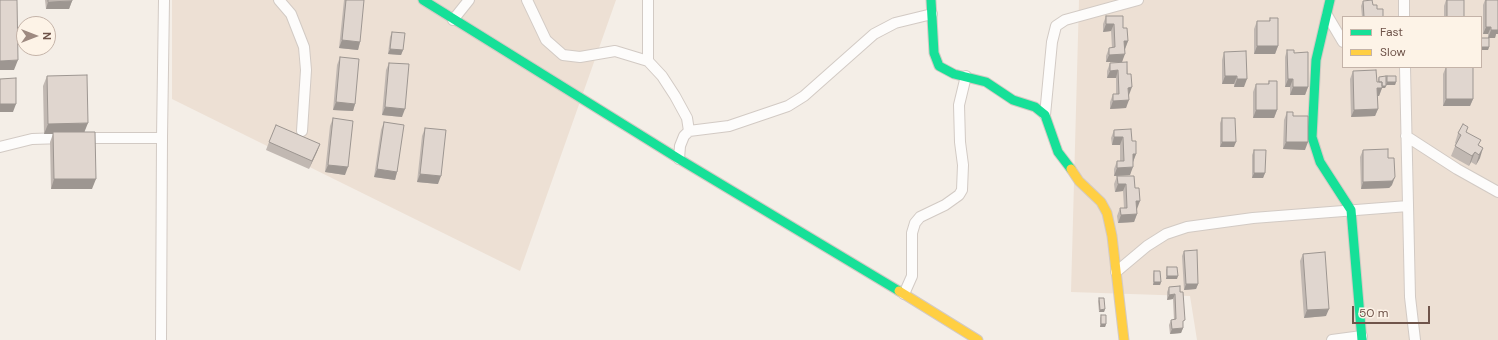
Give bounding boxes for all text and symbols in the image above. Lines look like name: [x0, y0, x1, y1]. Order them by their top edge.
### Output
north arrow: [16, 16, 56, 56]
legend: [1342, 16, 1482, 68]
text: Fast: [1380, 24, 1403, 40]
text: N: [40, 32, 54, 40]
text: Slow: [1380, 44, 1406, 60]
scale bar: [1354, 298, 1432, 324]
text: 50 m: [1359, 305, 1388, 321]

